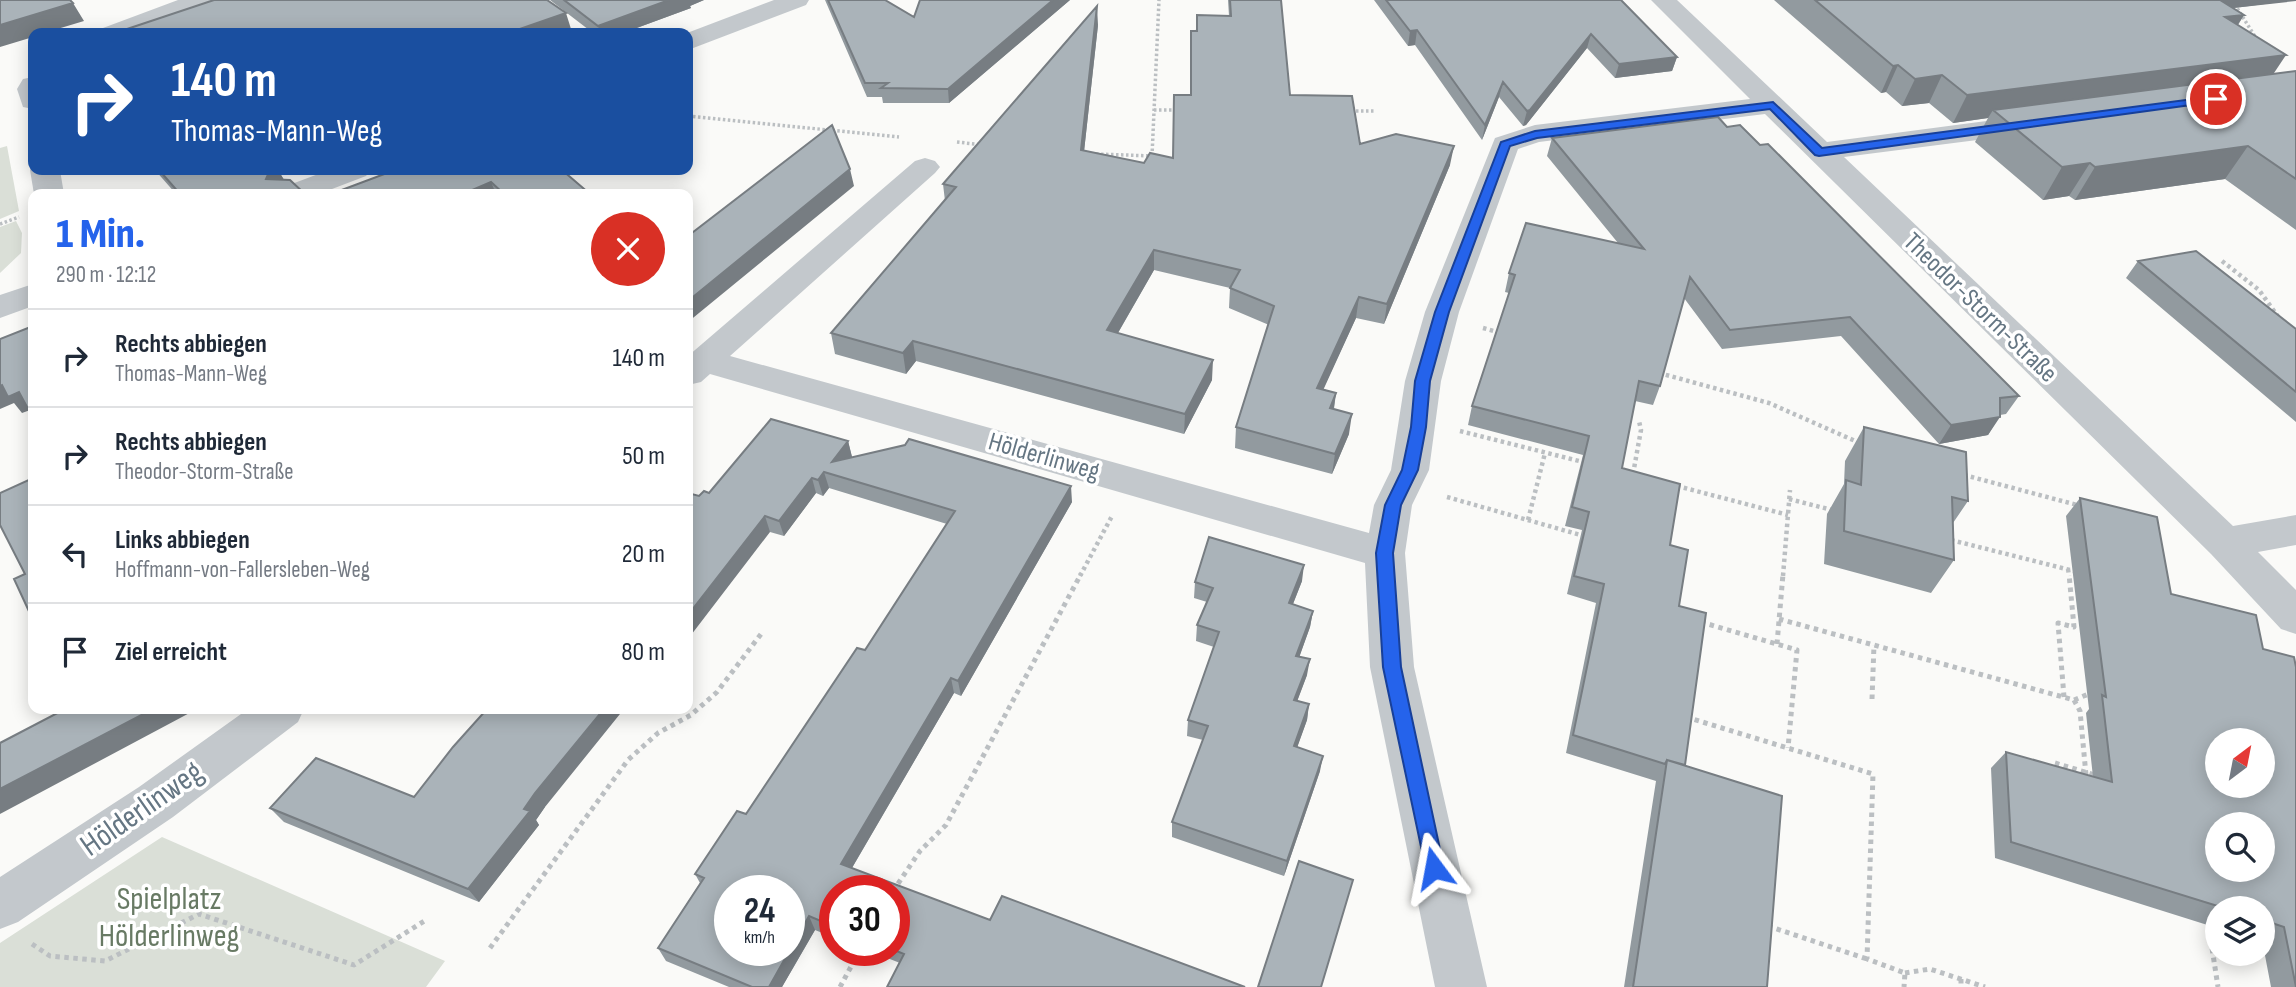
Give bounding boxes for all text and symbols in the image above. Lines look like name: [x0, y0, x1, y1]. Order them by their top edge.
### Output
text: 140 m: [171, 52, 277, 111]
icon: right: [56, 56, 147, 147]
pin: [2186, 69, 2246, 129]
icon: arrive: [2197, 80, 2235, 118]
text: Thomas-Mann-Weg: [171, 112, 382, 151]
text: 1 Min.: [56, 209, 145, 260]
button: close: [591, 212, 665, 286]
street label: Theodor-Storm-Straße: [1897, 227, 2063, 389]
text: 290 m · 12:12: [56, 261, 156, 289]
text: Rechts abbiegen: [115, 329, 267, 360]
icon: right: [56, 339, 94, 377]
text: 140 m: [613, 343, 665, 374]
text: Thomas-Mann-Weg: [115, 360, 267, 388]
street label: Hölderlinweg: [985, 426, 1103, 488]
text: Rechts abbiegen: [115, 427, 267, 458]
icon: right: [56, 437, 94, 475]
text: 50 m: [622, 441, 665, 472]
text: Theodor-Storm-Straße: [115, 458, 293, 486]
text: Links abbiegen: [115, 525, 250, 556]
icon: left: [56, 535, 94, 573]
text: 20 m: [622, 539, 665, 570]
text: Hoffmann-von-Fallersleben-Weg: [115, 556, 370, 584]
icon: arrive: [56, 633, 94, 671]
text: Ziel erreicht: [115, 637, 227, 668]
text: 80 m: [621, 637, 665, 668]
north arrow: [2205, 728, 2275, 798]
map controls: [2205, 728, 2275, 966]
street label: Hölderlinweg: [73, 753, 211, 865]
button: search: [2205, 812, 2275, 882]
position arrow: [1397, 831, 1471, 905]
speed limit sign: 30: [819, 875, 910, 966]
park label: Spielplatz Hölderlinweg: [99, 880, 239, 956]
text: 24: [744, 890, 775, 933]
button: layers: [2205, 896, 2275, 966]
text: km/h: [744, 927, 775, 948]

